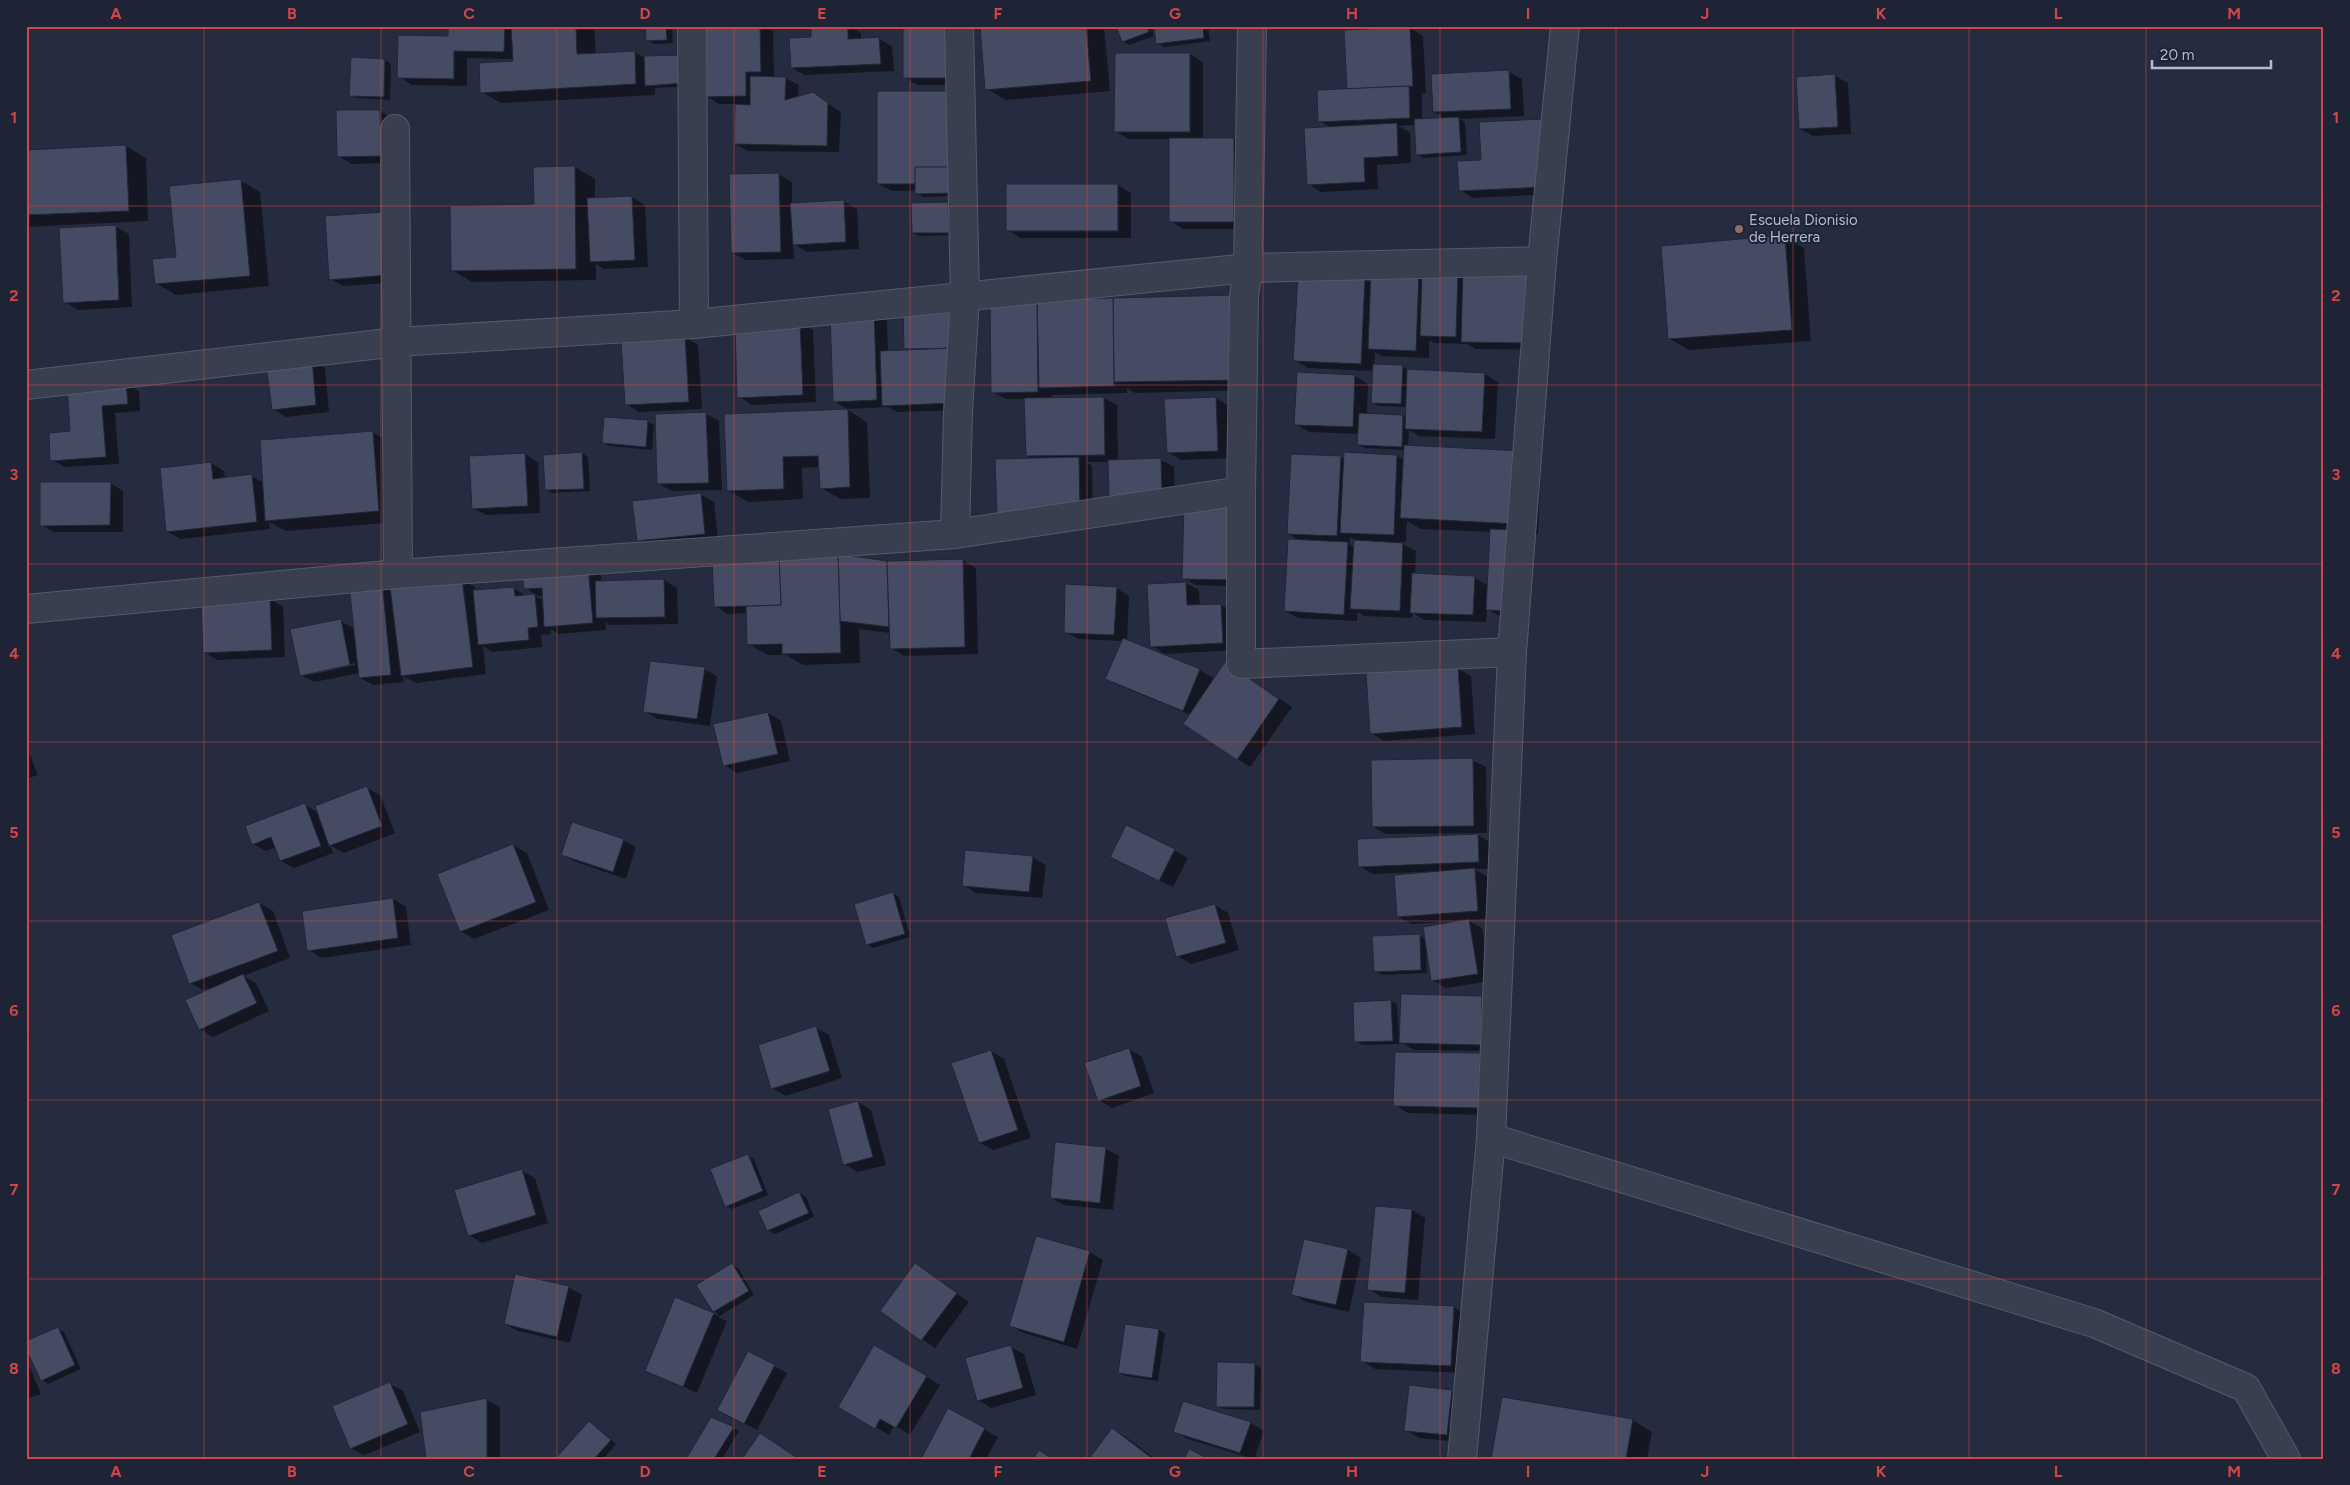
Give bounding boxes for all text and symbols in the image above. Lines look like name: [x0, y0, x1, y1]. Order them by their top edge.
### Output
text: A: [110, 4, 122, 23]
text: B: [287, 4, 297, 23]
text: C: [463, 4, 475, 23]
text: D: [639, 4, 651, 23]
text: E: [817, 4, 827, 23]
text: F: [994, 4, 1003, 23]
text: G: [1169, 4, 1181, 23]
text: H: [1346, 4, 1358, 23]
text: I: [1526, 4, 1530, 23]
text: J: [1701, 4, 1709, 23]
text: K: [1876, 4, 1887, 23]
text: L: [2054, 4, 2063, 23]
text: M: [2227, 4, 2241, 23]
scale bar: [2152, 38, 2271, 70]
text: 20 m: [2160, 46, 2194, 64]
text: 1: [11, 108, 17, 127]
text: 1: [2333, 108, 2339, 127]
place label: Escuela Dionisio de Herrera: [1749, 211, 1858, 246]
marker: Escuela Dionisio de Herrera: [1733, 223, 1745, 235]
text: 2: [9, 286, 19, 305]
text: 2: [2331, 286, 2341, 305]
text: 3: [10, 465, 19, 484]
text: 3: [2332, 465, 2341, 484]
text: 4: [9, 644, 19, 663]
text: 4: [2331, 644, 2341, 663]
text: 5: [9, 823, 19, 842]
text: 5: [2331, 823, 2341, 842]
text: 6: [9, 1001, 19, 1020]
text: 6: [2331, 1001, 2341, 1020]
text: 7: [10, 1180, 19, 1199]
text: 7: [2332, 1180, 2341, 1199]
text: 8: [9, 1359, 19, 1378]
text: 8: [2331, 1359, 2341, 1378]
text: A: [110, 1462, 122, 1481]
text: B: [287, 1462, 297, 1481]
text: C: [463, 1462, 475, 1481]
text: D: [639, 1462, 651, 1481]
text: E: [817, 1462, 827, 1481]
text: F: [994, 1462, 1003, 1481]
text: G: [1169, 1462, 1181, 1481]
text: H: [1346, 1462, 1358, 1481]
text: I: [1526, 1462, 1530, 1481]
text: J: [1701, 1462, 1709, 1481]
text: K: [1876, 1462, 1887, 1481]
text: L: [2054, 1462, 2063, 1481]
text: M: [2227, 1462, 2241, 1481]

